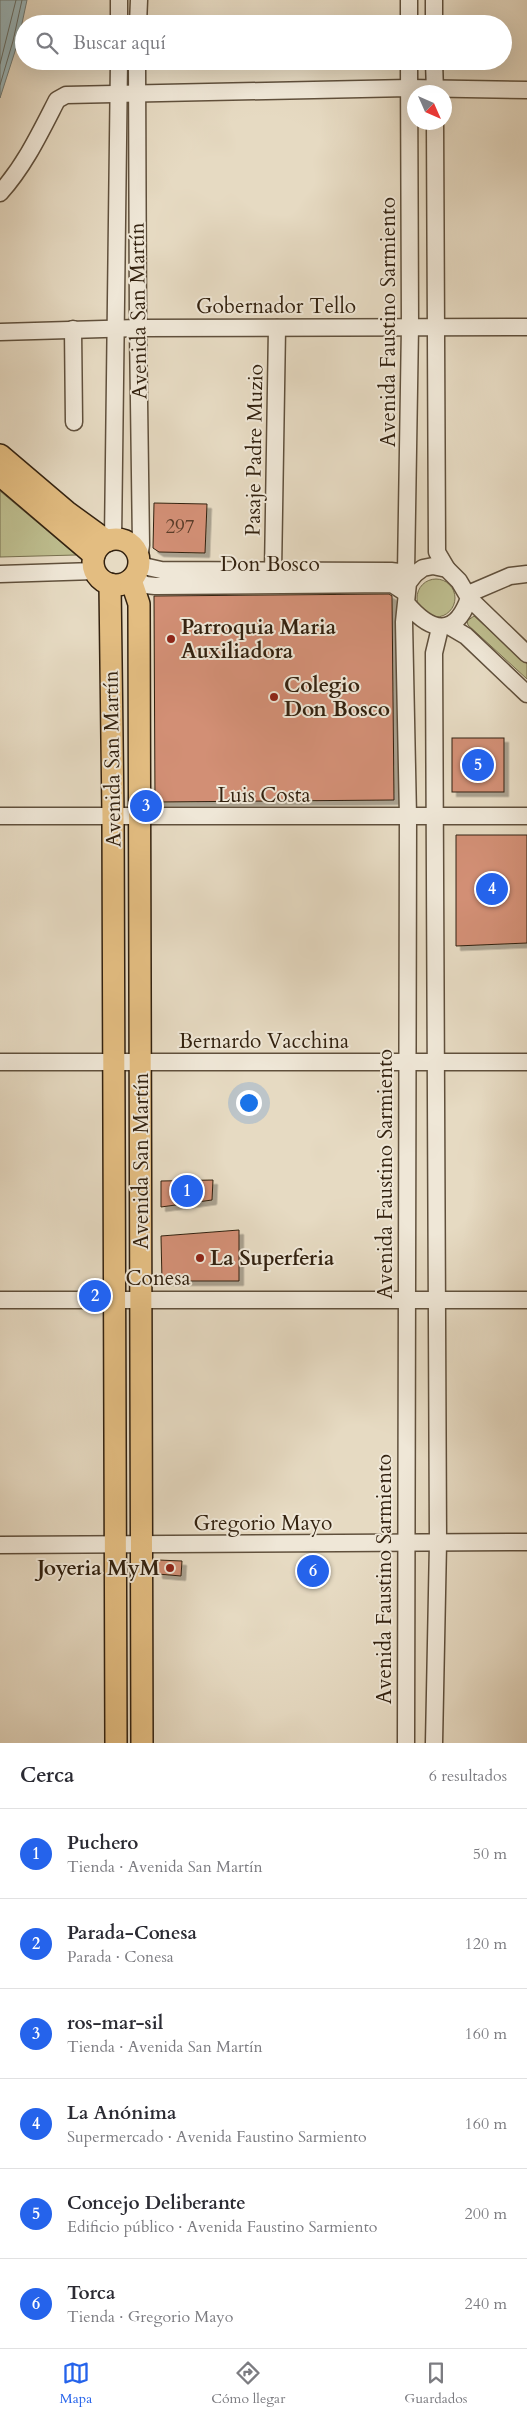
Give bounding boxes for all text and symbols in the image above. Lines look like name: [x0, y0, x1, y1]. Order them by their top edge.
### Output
search box: [15, 15, 512, 70]
icon: search: [33, 29, 61, 57]
text: Buscar aquí: [73, 30, 166, 56]
north arrow: [407, 85, 452, 130]
street label: Avenida Faustino Sarmiento: [374, 197, 403, 447]
street label: Avenida San Martín: [122, 222, 155, 400]
street label: Gobernador Tello: [196, 292, 356, 321]
street label: Pasaje Padre Muzio: [238, 364, 270, 536]
house number: 297: [165, 514, 195, 540]
street label: Don Bosco: [220, 550, 320, 579]
place label: Parroquia Maria Auxiliadora: [181, 613, 337, 666]
marker: Parroquia Maria Auxiliadora: [165, 633, 177, 645]
street label: Avenida San Martín: [96, 670, 129, 848]
place label: Colegio Don Bosco: [284, 671, 390, 724]
marker: Colegio Don Bosco: [268, 691, 280, 703]
pin: 5: [462, 746, 494, 784]
street label: Luis Costa: [218, 781, 310, 810]
pin: 3: [130, 787, 162, 825]
pin: 4: [476, 870, 508, 908]
street label: Bernardo Vacchina: [179, 1027, 349, 1056]
street label: Avenida Faustino Sarmiento: [371, 1049, 400, 1299]
street label: Avenida San Martín: [127, 1072, 156, 1250]
your location: [236, 1090, 262, 1116]
pin: 1: [171, 1172, 203, 1210]
place label: La Superferia: [210, 1244, 335, 1273]
marker: La Superferia: [194, 1252, 206, 1264]
street label: Conesa: [126, 1264, 190, 1293]
pin: 2: [79, 1277, 111, 1315]
street label: Avenida Faustino Sarmiento: [370, 1454, 399, 1704]
street label: Gregorio Mayo: [194, 1509, 332, 1538]
pin: 6: [297, 1552, 329, 1590]
place label: Joyeria MyM: [34, 1554, 160, 1583]
marker: Joyeria MyM: [164, 1562, 176, 1574]
text: Cerca: [20, 1761, 74, 1790]
text: 6 resultados: [429, 1765, 507, 1787]
text: Puchero: [67, 1830, 138, 1856]
text: 1: [32, 1843, 40, 1865]
text: 50 m: [473, 1843, 507, 1865]
text: Tienda · Avenida San Martín: [67, 1856, 263, 1878]
text: Parada-Conesa: [67, 1920, 197, 1946]
text: 2: [32, 1933, 40, 1955]
text: 120 m: [465, 1933, 507, 1955]
text: Parada · Conesa: [67, 1946, 174, 1968]
text: ros-mar-sil: [67, 2010, 163, 2036]
text: 3: [32, 2023, 40, 2045]
text: 160 m: [465, 2023, 507, 2045]
text: Tienda · Avenida San Martín: [67, 2036, 263, 2058]
text: La Anónima: [67, 2100, 176, 2126]
text: 4: [32, 2113, 40, 2135]
text: 160 m: [465, 2113, 507, 2135]
text: Supermercado · Avenida Faustino Sarmiento: [67, 2126, 367, 2148]
text: Concejo Deliberante: [67, 2190, 246, 2216]
text: 5: [32, 2203, 40, 2225]
text: 200 m: [465, 2203, 507, 2225]
text: Edificio público · Avenida Faustino Sarmiento: [67, 2216, 377, 2238]
text: Torca: [67, 2280, 115, 2306]
text: 6: [32, 2293, 40, 2315]
text: 240 m: [465, 2293, 507, 2315]
text: Tienda · Gregorio Mayo: [67, 2306, 233, 2328]
tab: Mapa: [60, 2359, 92, 2408]
tab: Cómo llegar: [211, 2359, 285, 2408]
tab: Guardados: [404, 2359, 467, 2408]

